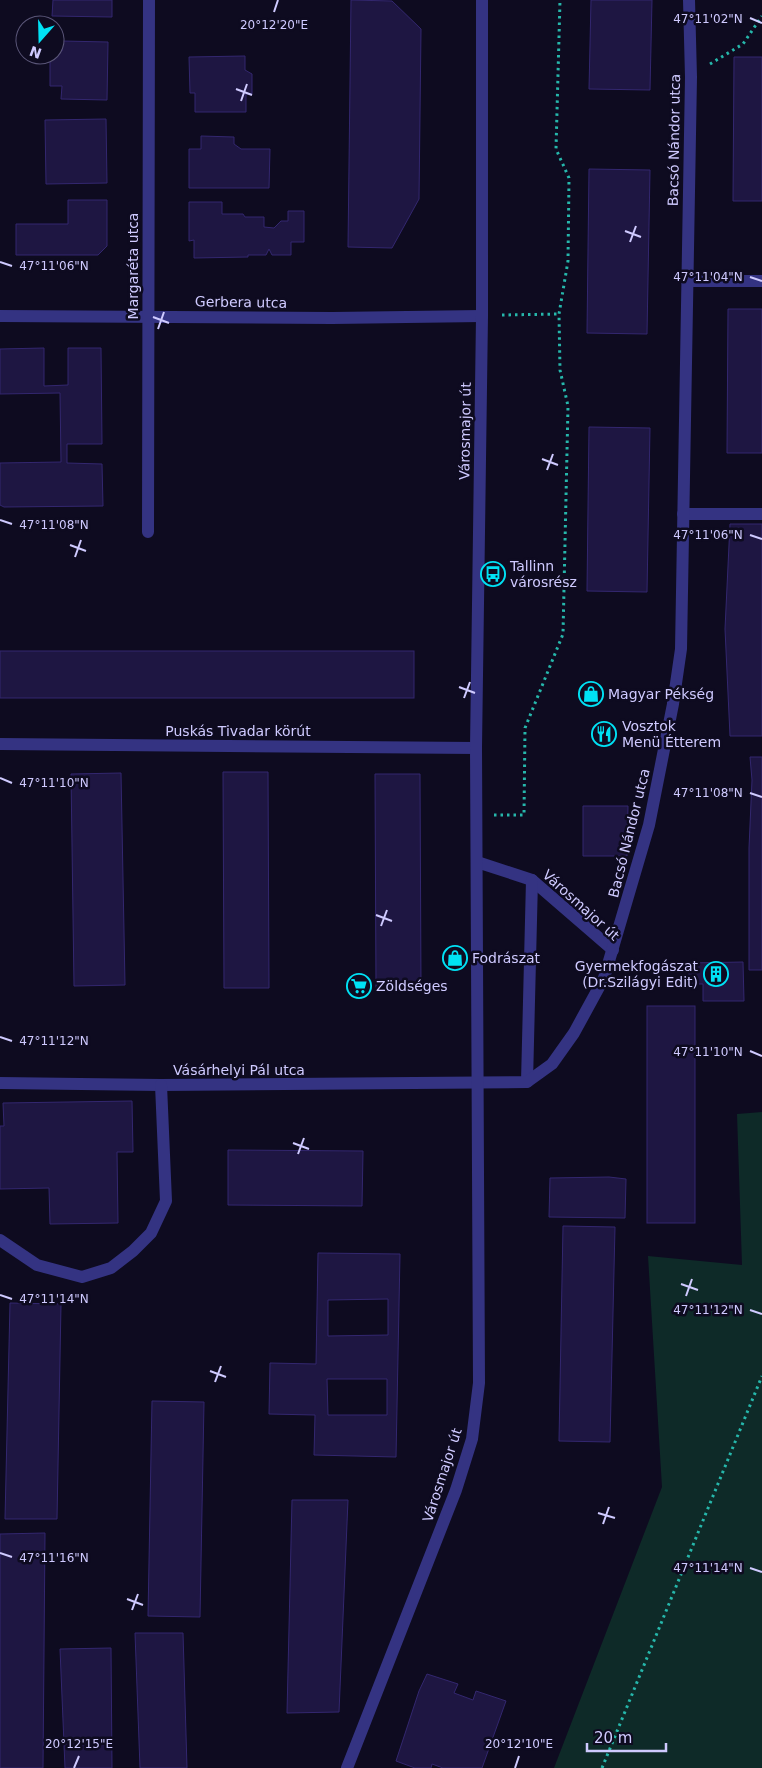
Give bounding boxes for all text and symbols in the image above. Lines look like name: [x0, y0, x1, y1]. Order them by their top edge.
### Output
text: 47°11'02"N: [673, 12, 743, 26]
north arrow: [15, 15, 65, 65]
text: 20°12'20"E: [240, 18, 308, 32]
text: N: [27, 43, 44, 62]
street label: Bacsó Nándor utca: [665, 74, 683, 206]
street label: Margaréta utca: [125, 213, 141, 319]
text: 47°11'06"N: [19, 259, 89, 273]
text: 47°11'04"N: [673, 270, 743, 284]
street label: Gerbera utca: [195, 293, 287, 311]
street label: Városmajor út: [456, 382, 474, 480]
text: 47°11'08"N: [19, 518, 89, 532]
text: 47°11'06"N: [673, 528, 743, 542]
place label: Tallinn városrész: [509, 558, 577, 590]
bus stop icon: Tallinn városrész: [480, 561, 506, 587]
shop icon: Magyar Pékség: [578, 681, 604, 707]
place label: Magyar Pékség: [608, 686, 714, 702]
place label: Vosztok Menü Étterem: [622, 718, 721, 750]
restaurant icon: Vosztok Menü Étterem: [591, 721, 617, 747]
street label: Puskás Tivadar körút: [165, 723, 311, 739]
street label: Bacsó Nándor utca: [605, 767, 653, 899]
text: 47°11'10"N: [19, 776, 89, 790]
text: 47°11'08"N: [673, 786, 743, 800]
street label: Városmajor út: [539, 866, 623, 944]
shop icon: Fodrászat: [442, 945, 468, 971]
place label: Fodrászat: [472, 950, 541, 966]
place label: Gyermekfogászat (Dr.Szilágyi Edit): [575, 958, 699, 990]
building icon: Gyermekfogászat (Dr.Szilágyi Edit): [703, 961, 729, 987]
supermarket icon: Zöldséges: [346, 973, 372, 999]
place label: Zöldséges: [376, 978, 448, 994]
text: 47°11'12"N: [19, 1034, 89, 1048]
text: 47°11'10"N: [673, 1045, 743, 1059]
street label: Vásárhelyi Pál utca: [173, 1062, 305, 1078]
text: 47°11'14"N: [19, 1292, 89, 1306]
text: 47°11'12"N: [673, 1303, 743, 1317]
street label: Városmajor út: [419, 1426, 465, 1524]
text: 47°11'16"N: [19, 1551, 89, 1565]
text: 47°11'14"N: [673, 1561, 743, 1575]
scale bar: [587, 1720, 666, 1752]
text: 20 m: [594, 1729, 632, 1747]
text: 20°12'15"E: [45, 1737, 113, 1751]
text: 20°12'10"E: [485, 1737, 553, 1751]

